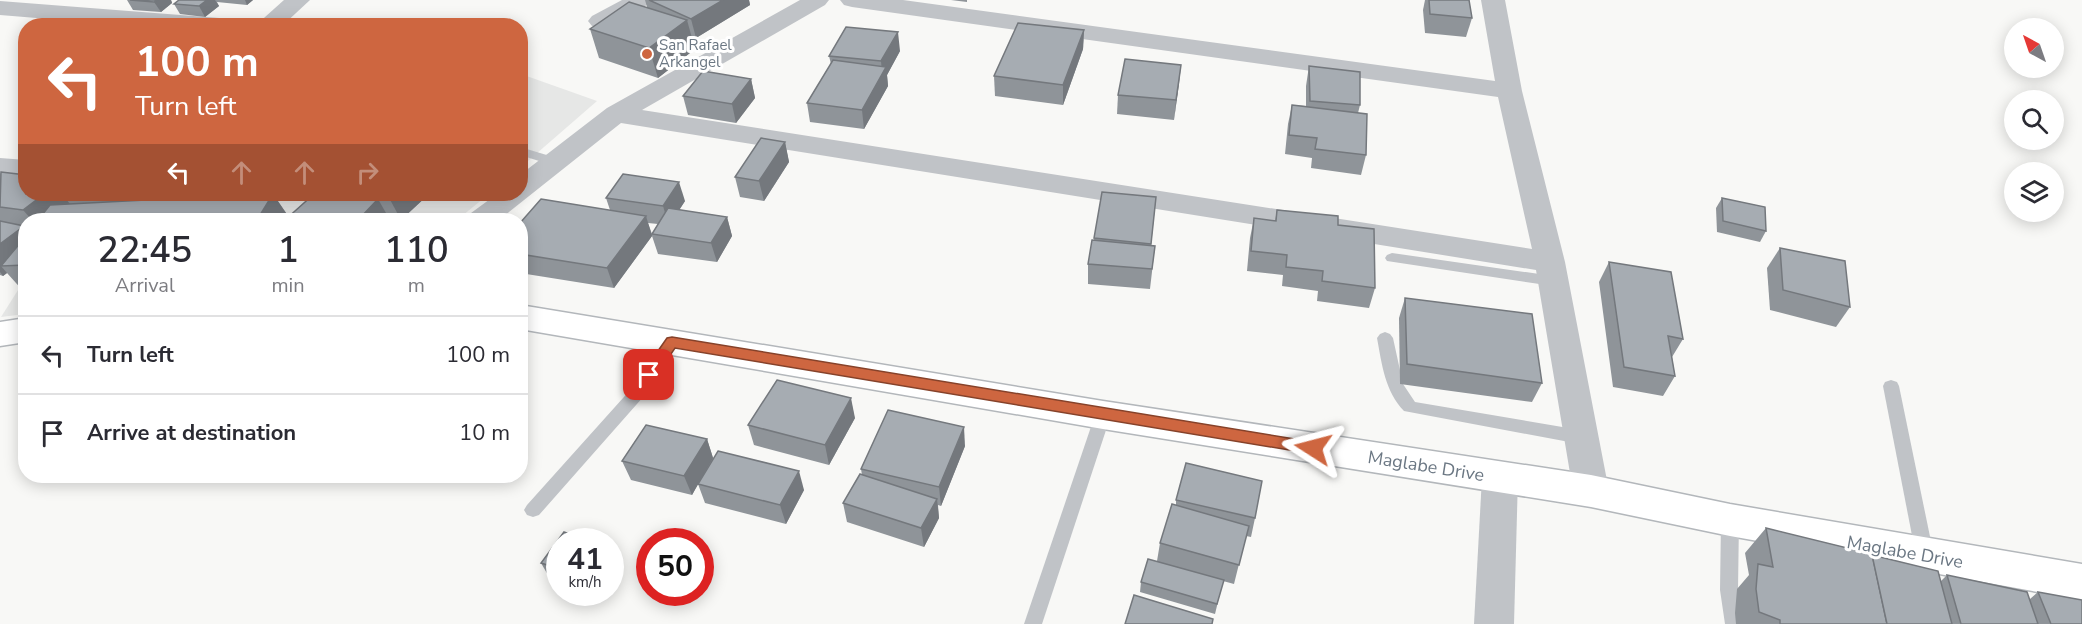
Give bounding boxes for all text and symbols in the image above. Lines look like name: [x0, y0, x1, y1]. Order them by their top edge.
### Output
north arrow: [2004, 18, 2064, 78]
map controls: [2004, 18, 2064, 222]
text: 100 m: [135, 34, 259, 91]
place label: San Rafael Arkangel: [659, 35, 732, 72]
icon: left: [36, 42, 114, 120]
marker: San Rafael Arkangel: [640, 47, 654, 61]
text: Turn left: [135, 88, 236, 125]
button: search: [2004, 90, 2064, 150]
icon: left: [162, 156, 195, 189]
icon: ahead: [225, 156, 258, 189]
icon: ahead: [288, 156, 321, 189]
icon: right: [351, 156, 384, 189]
button: layers: [2004, 162, 2064, 222]
text: 22:45: [97, 226, 192, 275]
text: 1: [277, 226, 299, 275]
text: 110: [384, 226, 449, 275]
text: Arrival: [115, 272, 175, 299]
text: min: [272, 272, 305, 299]
text: m: [408, 272, 425, 299]
icon: left: [36, 339, 69, 372]
text: Turn left: [87, 340, 174, 370]
text: 100 m: [446, 340, 510, 370]
pin: [623, 349, 674, 400]
icon: arrive: [632, 358, 665, 391]
position arrow: [1281, 416, 1345, 480]
icon: arrive: [36, 417, 69, 450]
text: Arrive at destination: [87, 418, 296, 448]
text: 10 m: [459, 418, 510, 448]
street label: Maglabe Drive: [1366, 445, 1486, 487]
speed limit sign: 50: [636, 528, 714, 606]
street label: Maglabe Drive: [1845, 530, 1965, 574]
text: 41: [567, 539, 603, 580]
text: km/h: [568, 572, 602, 592]

